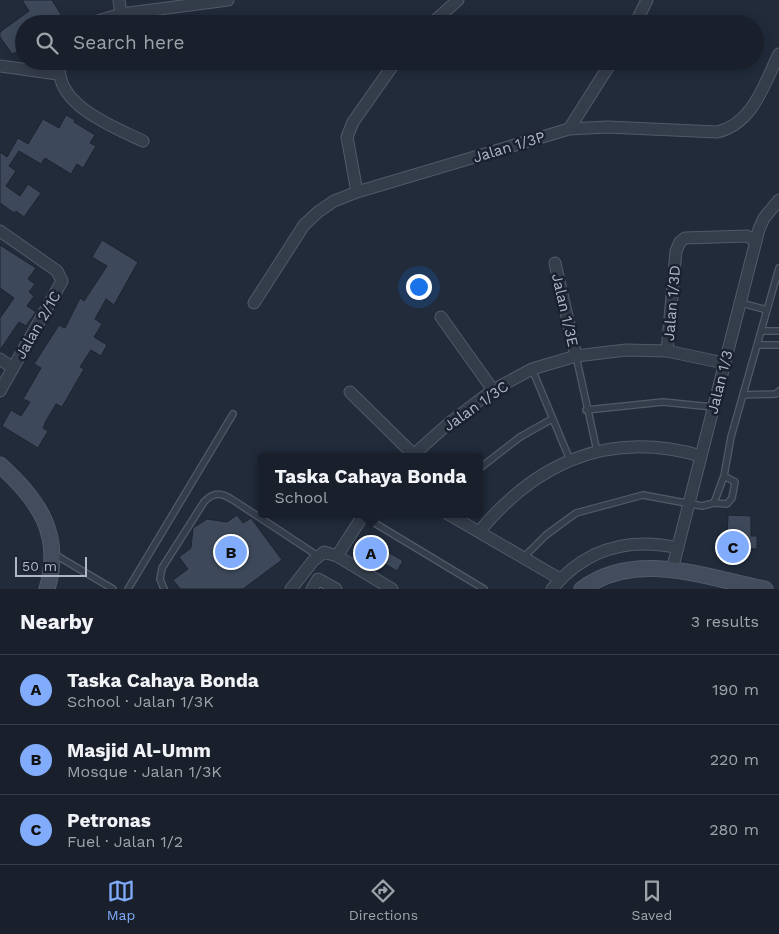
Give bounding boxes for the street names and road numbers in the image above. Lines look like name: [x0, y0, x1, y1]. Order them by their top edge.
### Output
street label: Jalan 1/3P: [471, 128, 547, 166]
street label: Jalan 1/3D: [660, 264, 684, 342]
street label: Jalan 1/3E: [548, 272, 582, 348]
street label: Jalan 2/1C: [11, 288, 65, 362]
street label: Jalan 1/3: [703, 348, 737, 416]
street label: Jalan 1/3C: [440, 377, 512, 435]

